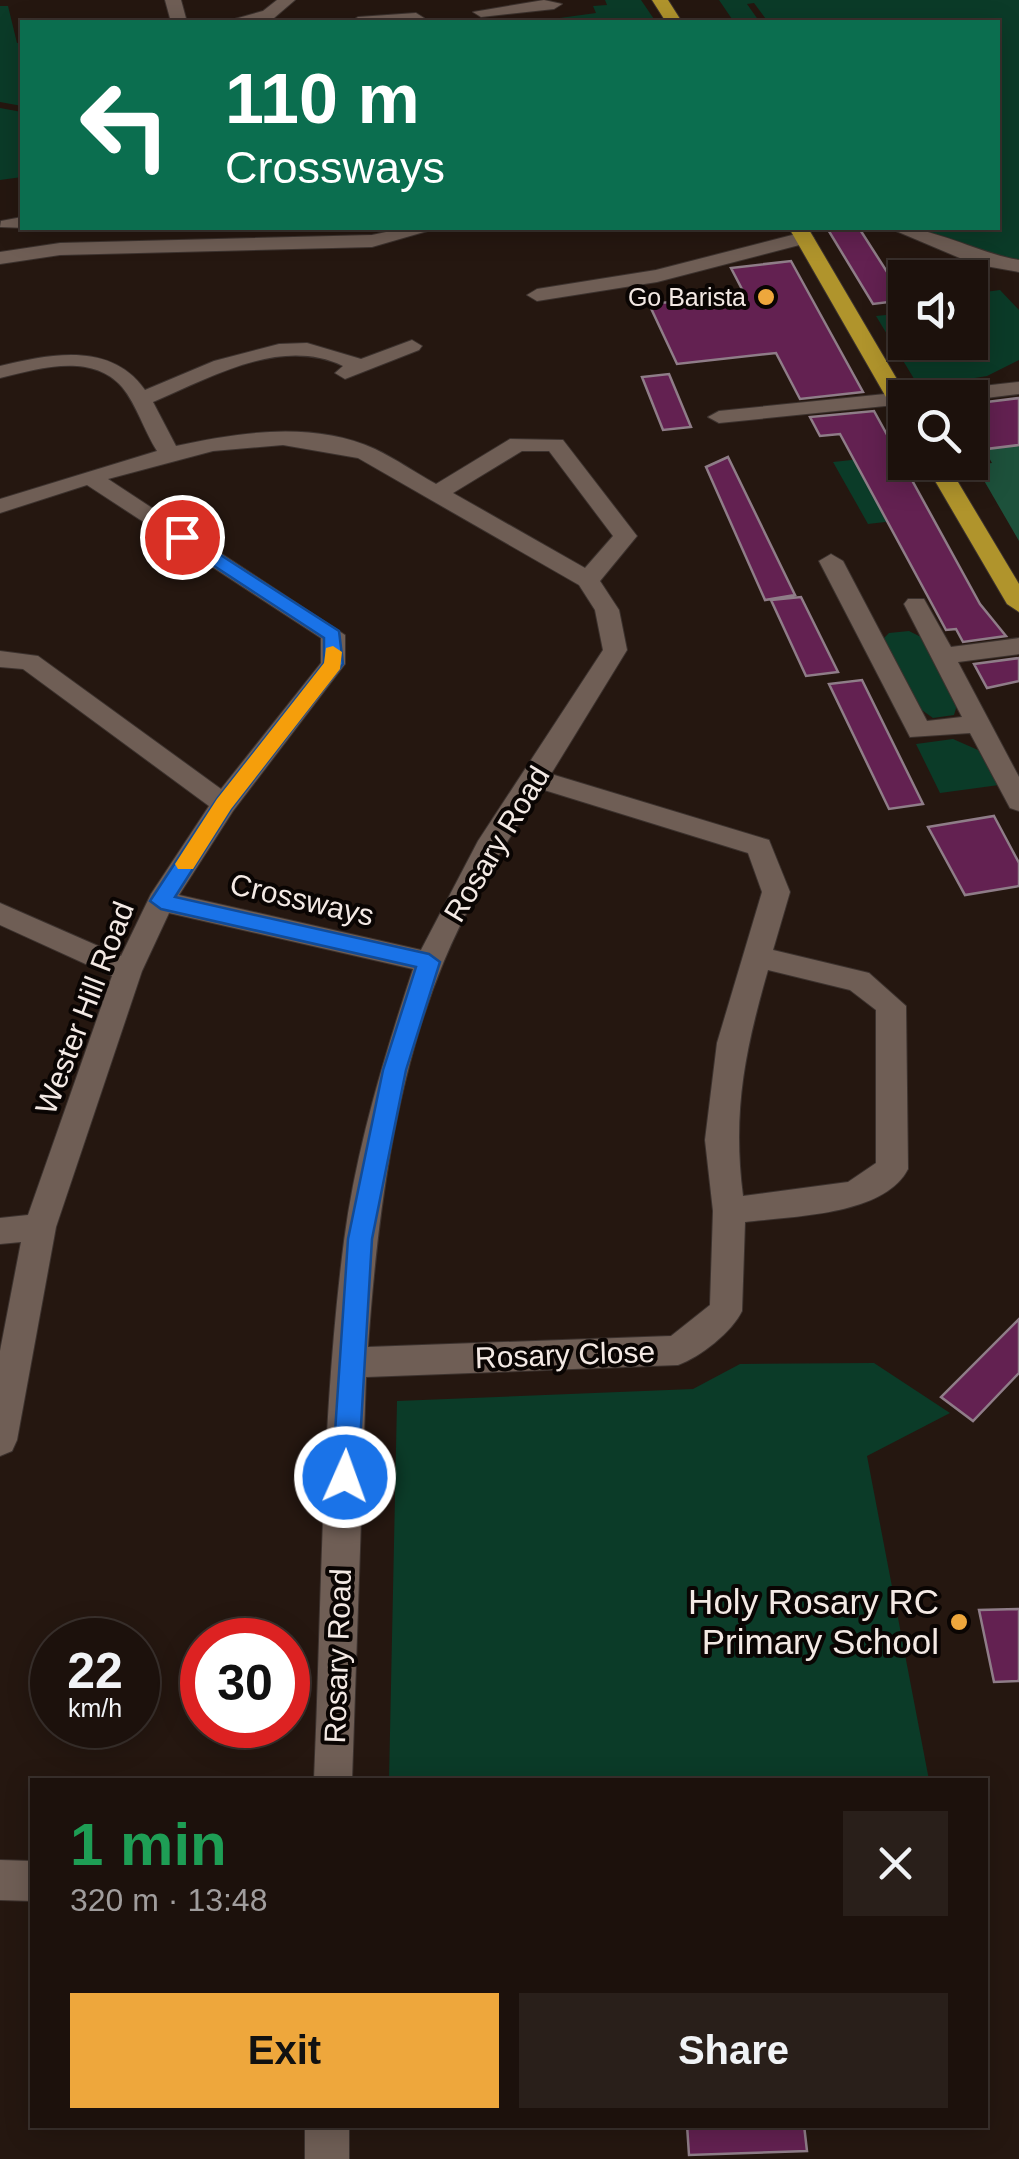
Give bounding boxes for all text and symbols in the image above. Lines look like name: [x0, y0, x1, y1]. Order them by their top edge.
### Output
icon: left: [60, 60, 190, 190]
text: 110 m: [225, 60, 420, 138]
text: Crossways: [225, 142, 445, 193]
map controls: [888, 260, 988, 480]
button: sound: [888, 260, 988, 360]
place label: Go Barista: [628, 283, 746, 311]
marker: Go Barista: [755, 286, 777, 308]
button: search: [888, 380, 988, 480]
pin: [140, 495, 225, 580]
icon: arrive: [155, 510, 210, 565]
street label: Rosary Road: [437, 760, 556, 927]
street label: Crossways: [227, 867, 377, 932]
street label: Wester Hill Road: [29, 897, 140, 1119]
street label: Rosary Close: [474, 1335, 656, 1374]
position arrow: [293, 1425, 397, 1529]
street label: Rosary Road: [318, 1568, 357, 1744]
place label: Holy Rosary RC Primary School: [688, 1582, 939, 1661]
marker: Holy Rosary RC Primary School: [948, 1611, 970, 1633]
speed limit sign: 30: [180, 1618, 310, 1748]
text: 22: [67, 1643, 123, 1699]
text: km/h: [68, 1694, 122, 1722]
text: 1 min: [70, 1811, 227, 1878]
button: close: [843, 1811, 948, 1916]
text: 320 m · 13:48: [70, 1882, 267, 1918]
button: Exit: [70, 1993, 499, 2108]
button: Share: [519, 1993, 948, 2108]

